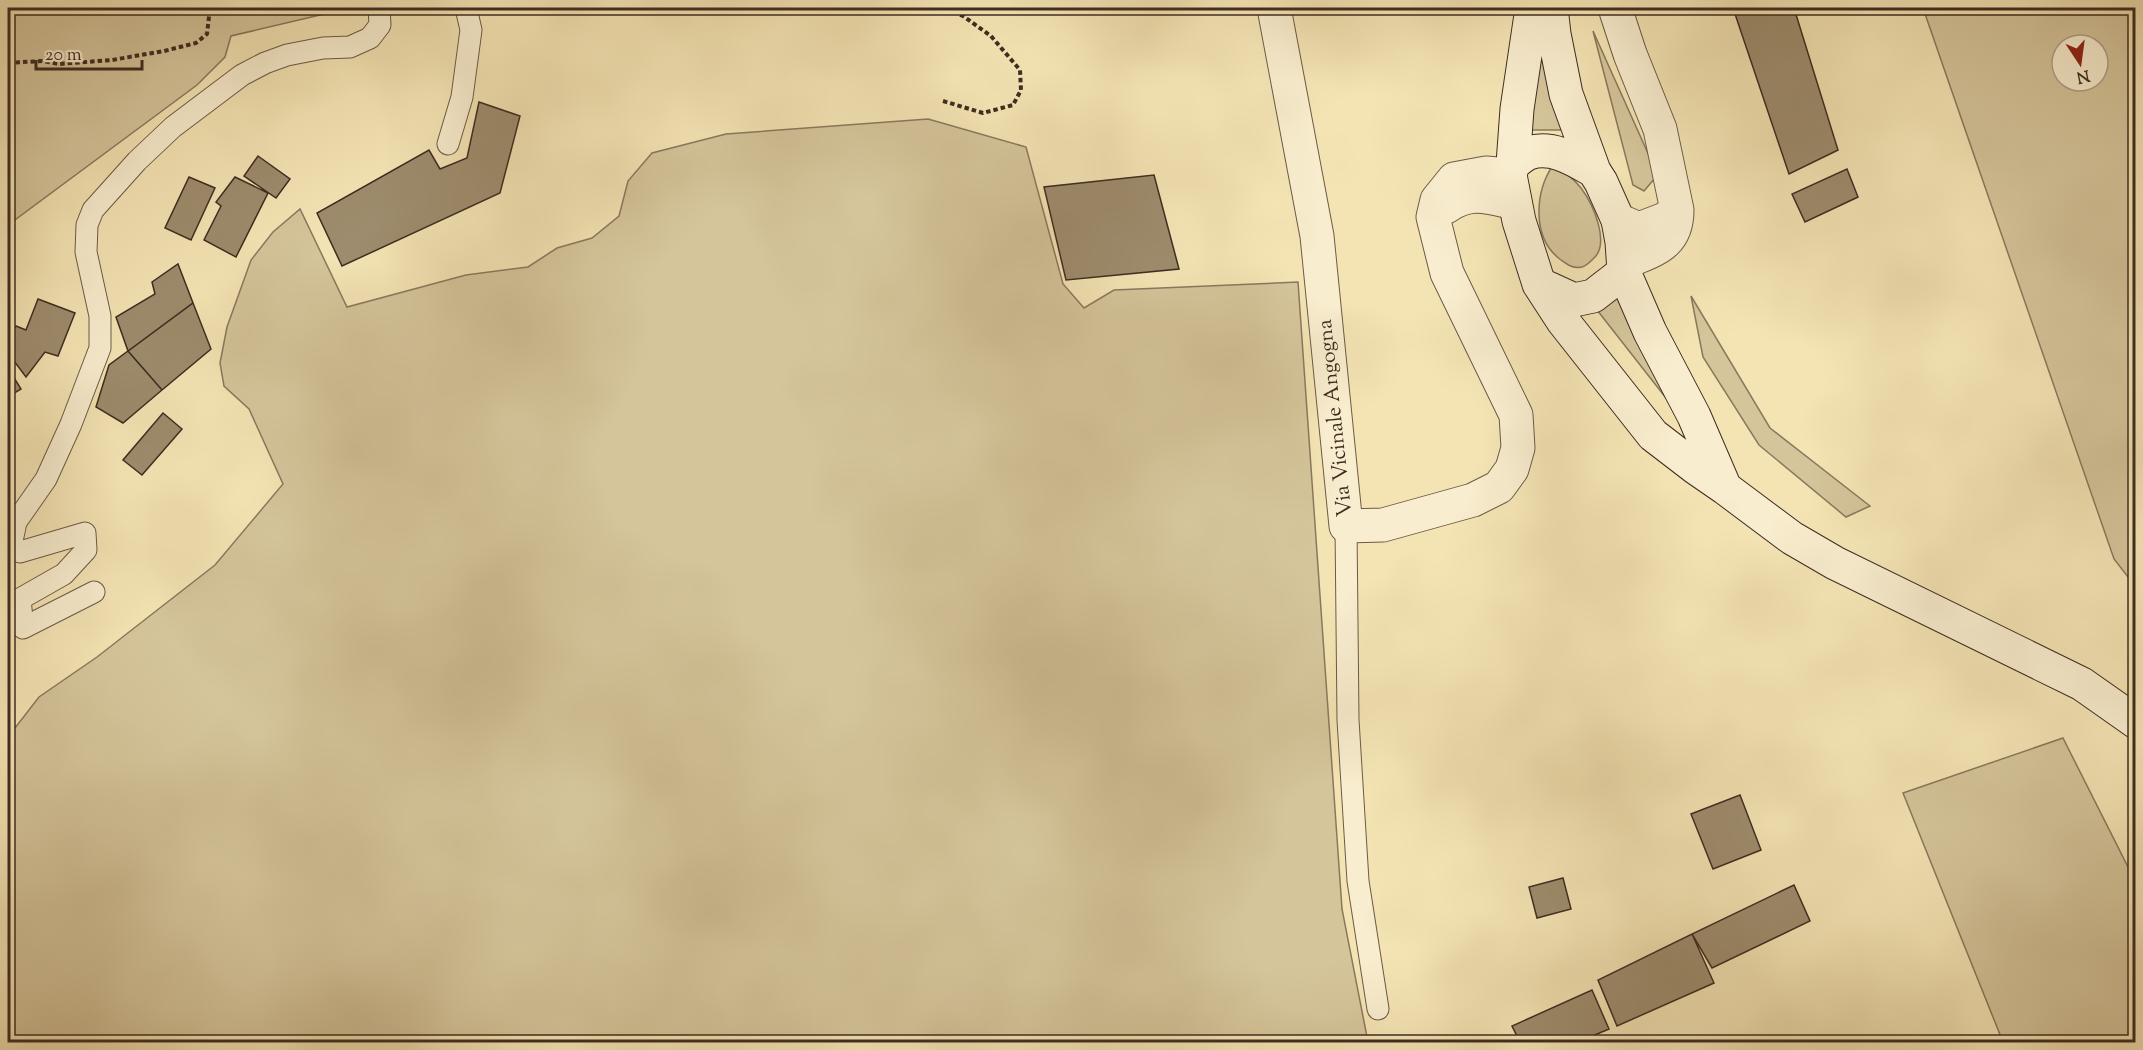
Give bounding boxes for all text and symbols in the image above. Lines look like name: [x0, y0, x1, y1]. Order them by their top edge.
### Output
scale bar: [36, 33, 142, 71]
north arrow: [2050, 33, 2110, 93]
text: 20 m: [45, 43, 82, 69]
text: N: [2074, 63, 2092, 88]
street label: Via Vicinale Angogna: [1311, 318, 1361, 518]

